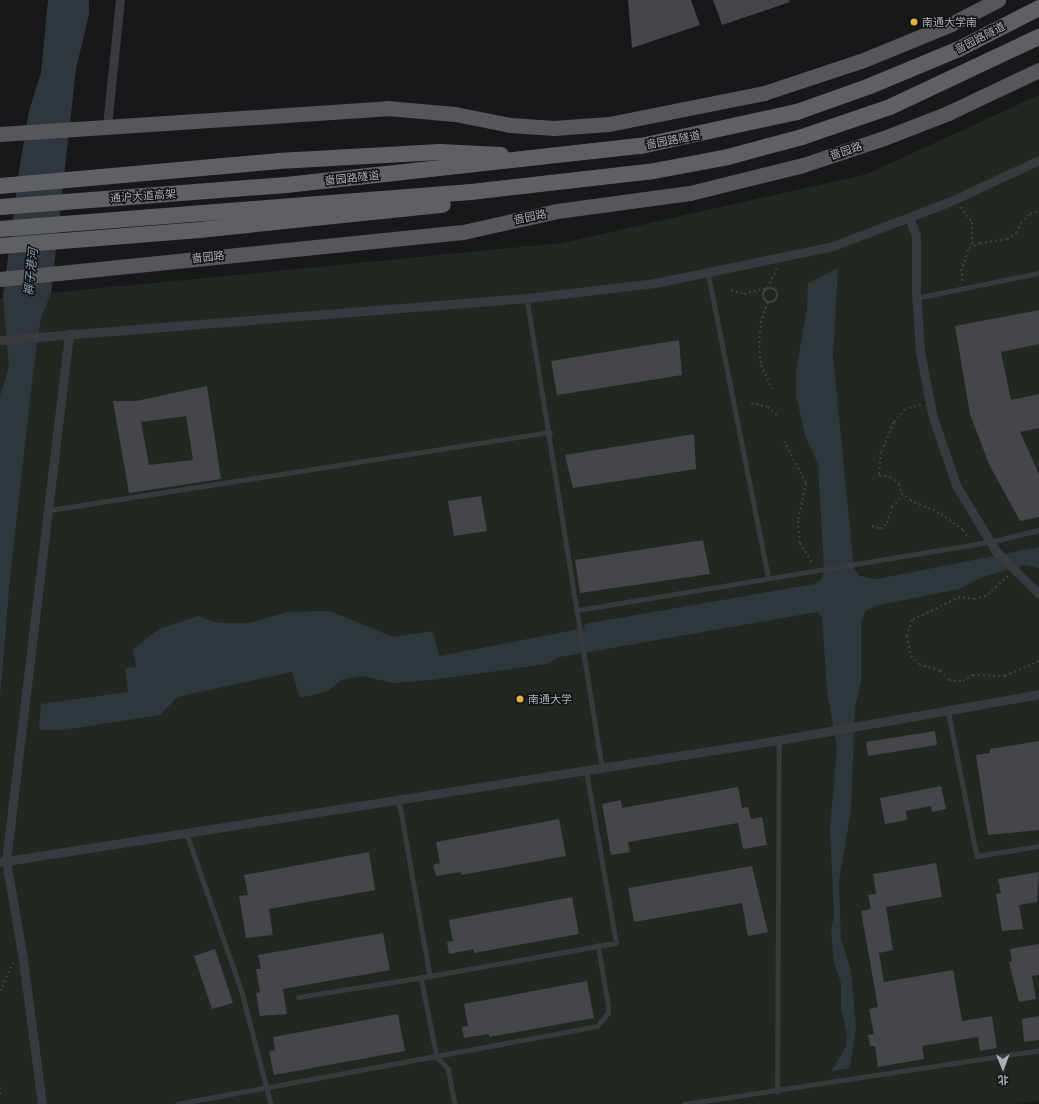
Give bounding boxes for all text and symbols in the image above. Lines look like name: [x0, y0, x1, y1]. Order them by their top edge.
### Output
place label: 南通大学南: [922, 15, 977, 29]
marker: 南通大学南: [909, 17, 919, 27]
street label: 啬园路隧道: [953, 20, 1007, 56]
street label: 啬园路隧道: [645, 128, 701, 152]
street label: 啬园路: [828, 139, 864, 163]
street label: 啬园路隧道: [324, 169, 380, 187]
street label: 通沪大道高架: [110, 187, 176, 205]
street label: 啬园路: [512, 207, 548, 227]
water label: 裤子港河: [21, 247, 41, 297]
street label: 啬园路: [191, 249, 225, 265]
place label: 南通大学: [528, 692, 572, 706]
marker: 南通大学: [515, 694, 525, 704]
north arrow: [983, 1048, 1023, 1088]
text: 北: [998, 1074, 1009, 1087]

